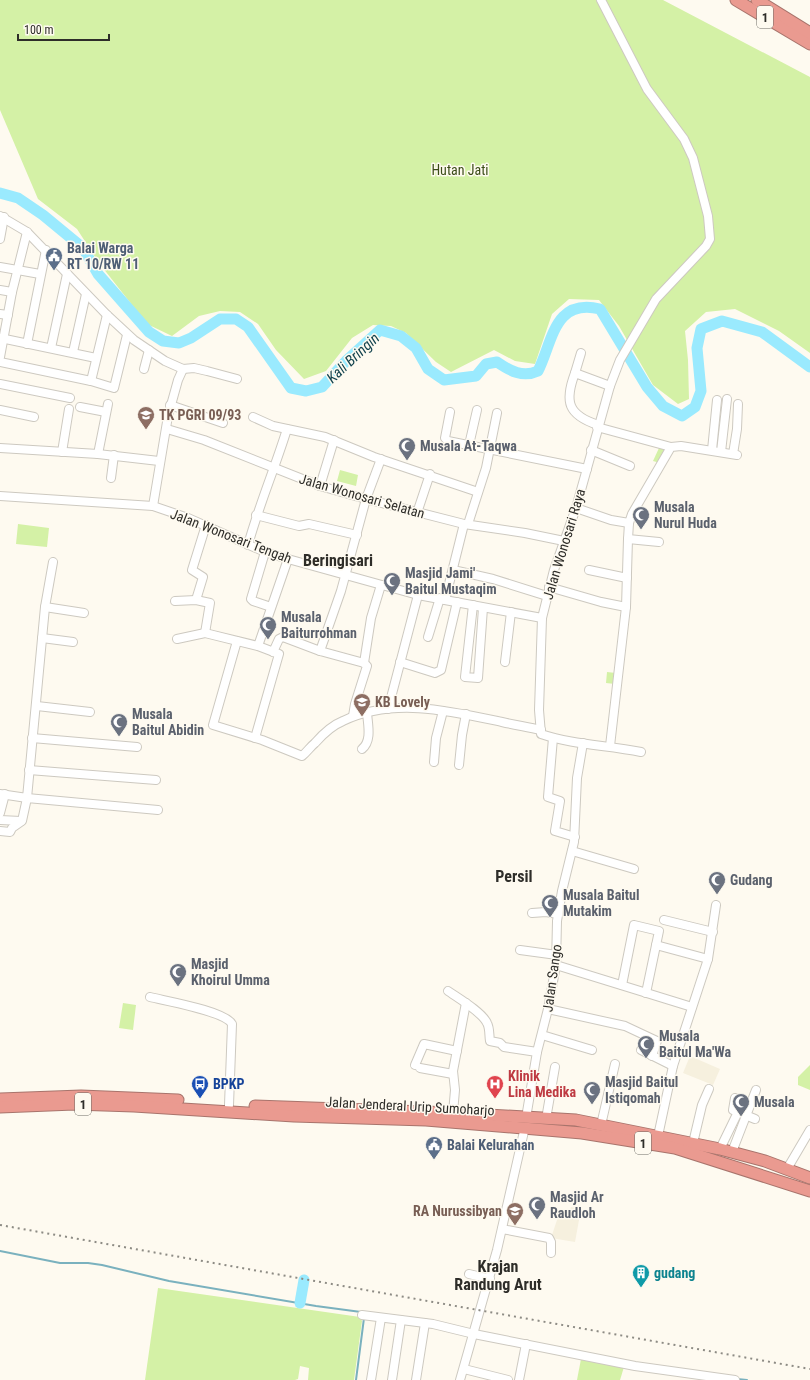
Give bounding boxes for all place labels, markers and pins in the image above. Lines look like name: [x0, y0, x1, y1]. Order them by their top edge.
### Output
place label: Balai Warga RT 10/RW 11: [67, 240, 139, 272]
public building icon: Balai Warga RT 10/RW 11: [44, 246, 64, 271]
school or university icon: TK PGRI 09/93: [136, 405, 156, 430]
place label: TK PGRI 09/93: [159, 407, 241, 423]
mosque icon: Musala At-Taqwa: [397, 436, 417, 461]
place label: Musala At-Taqwa: [420, 438, 517, 454]
place label: Musala Nurul Huda: [654, 499, 717, 531]
mosque icon: Musala Nurul Huda: [631, 505, 651, 530]
place label: Masjid Jami' Baitul Mustaqim: [405, 565, 497, 597]
mosque icon: Masjid Jami' Baitul Mustaqim: [382, 571, 402, 596]
place label: Musala Baiturrohman: [281, 609, 357, 641]
mosque icon: Musala Baiturrohman: [258, 615, 278, 640]
school or university icon: KB Lovely: [352, 692, 372, 717]
place label: KB Lovely: [375, 694, 431, 710]
place label: Musala Baitul Abidin: [132, 706, 204, 738]
mosque icon: Musala Baitul Abidin: [109, 712, 129, 737]
mosque icon: Gudang: [707, 870, 727, 895]
place label: Gudang: [730, 872, 773, 888]
place label: Musala Baitul Mutakim: [563, 887, 640, 919]
mosque icon: Musala Baitul Mutakim: [540, 893, 560, 918]
place label: Masjid Khoirul Umma: [191, 956, 270, 988]
mosque icon: Masjid Khoirul Umma: [168, 962, 188, 987]
place label: Musala Baitul Ma'Wa: [659, 1028, 732, 1060]
mosque icon: Musala Baitul Ma'Wa: [636, 1034, 656, 1059]
place label: Klinik Lina Medika: [508, 1068, 576, 1100]
bus stop icon: BPKP: [190, 1074, 210, 1099]
hospital icon: Klinik Lina Medika: [485, 1074, 505, 1099]
place label: Masjid Baitul Istiqomah: [605, 1074, 678, 1106]
place label: BPKP: [213, 1076, 245, 1092]
mosque icon: Masjid Baitul Istiqomah: [582, 1080, 602, 1105]
mosque icon: Musala: [731, 1092, 751, 1117]
place label: Musala: [754, 1094, 795, 1110]
public building icon: Balai Kelurahan: [424, 1135, 444, 1160]
place label: Balai Kelurahan: [447, 1137, 535, 1153]
place label: Masjid Ar Raudloh: [550, 1189, 604, 1221]
mosque icon: Masjid Ar Raudloh: [527, 1195, 547, 1220]
school or university icon: RA Nurussibyan: [505, 1201, 525, 1226]
place label: RA Nurussibyan: [413, 1203, 502, 1219]
building icon: gudang: [631, 1263, 651, 1288]
place label: gudang: [654, 1265, 695, 1281]

